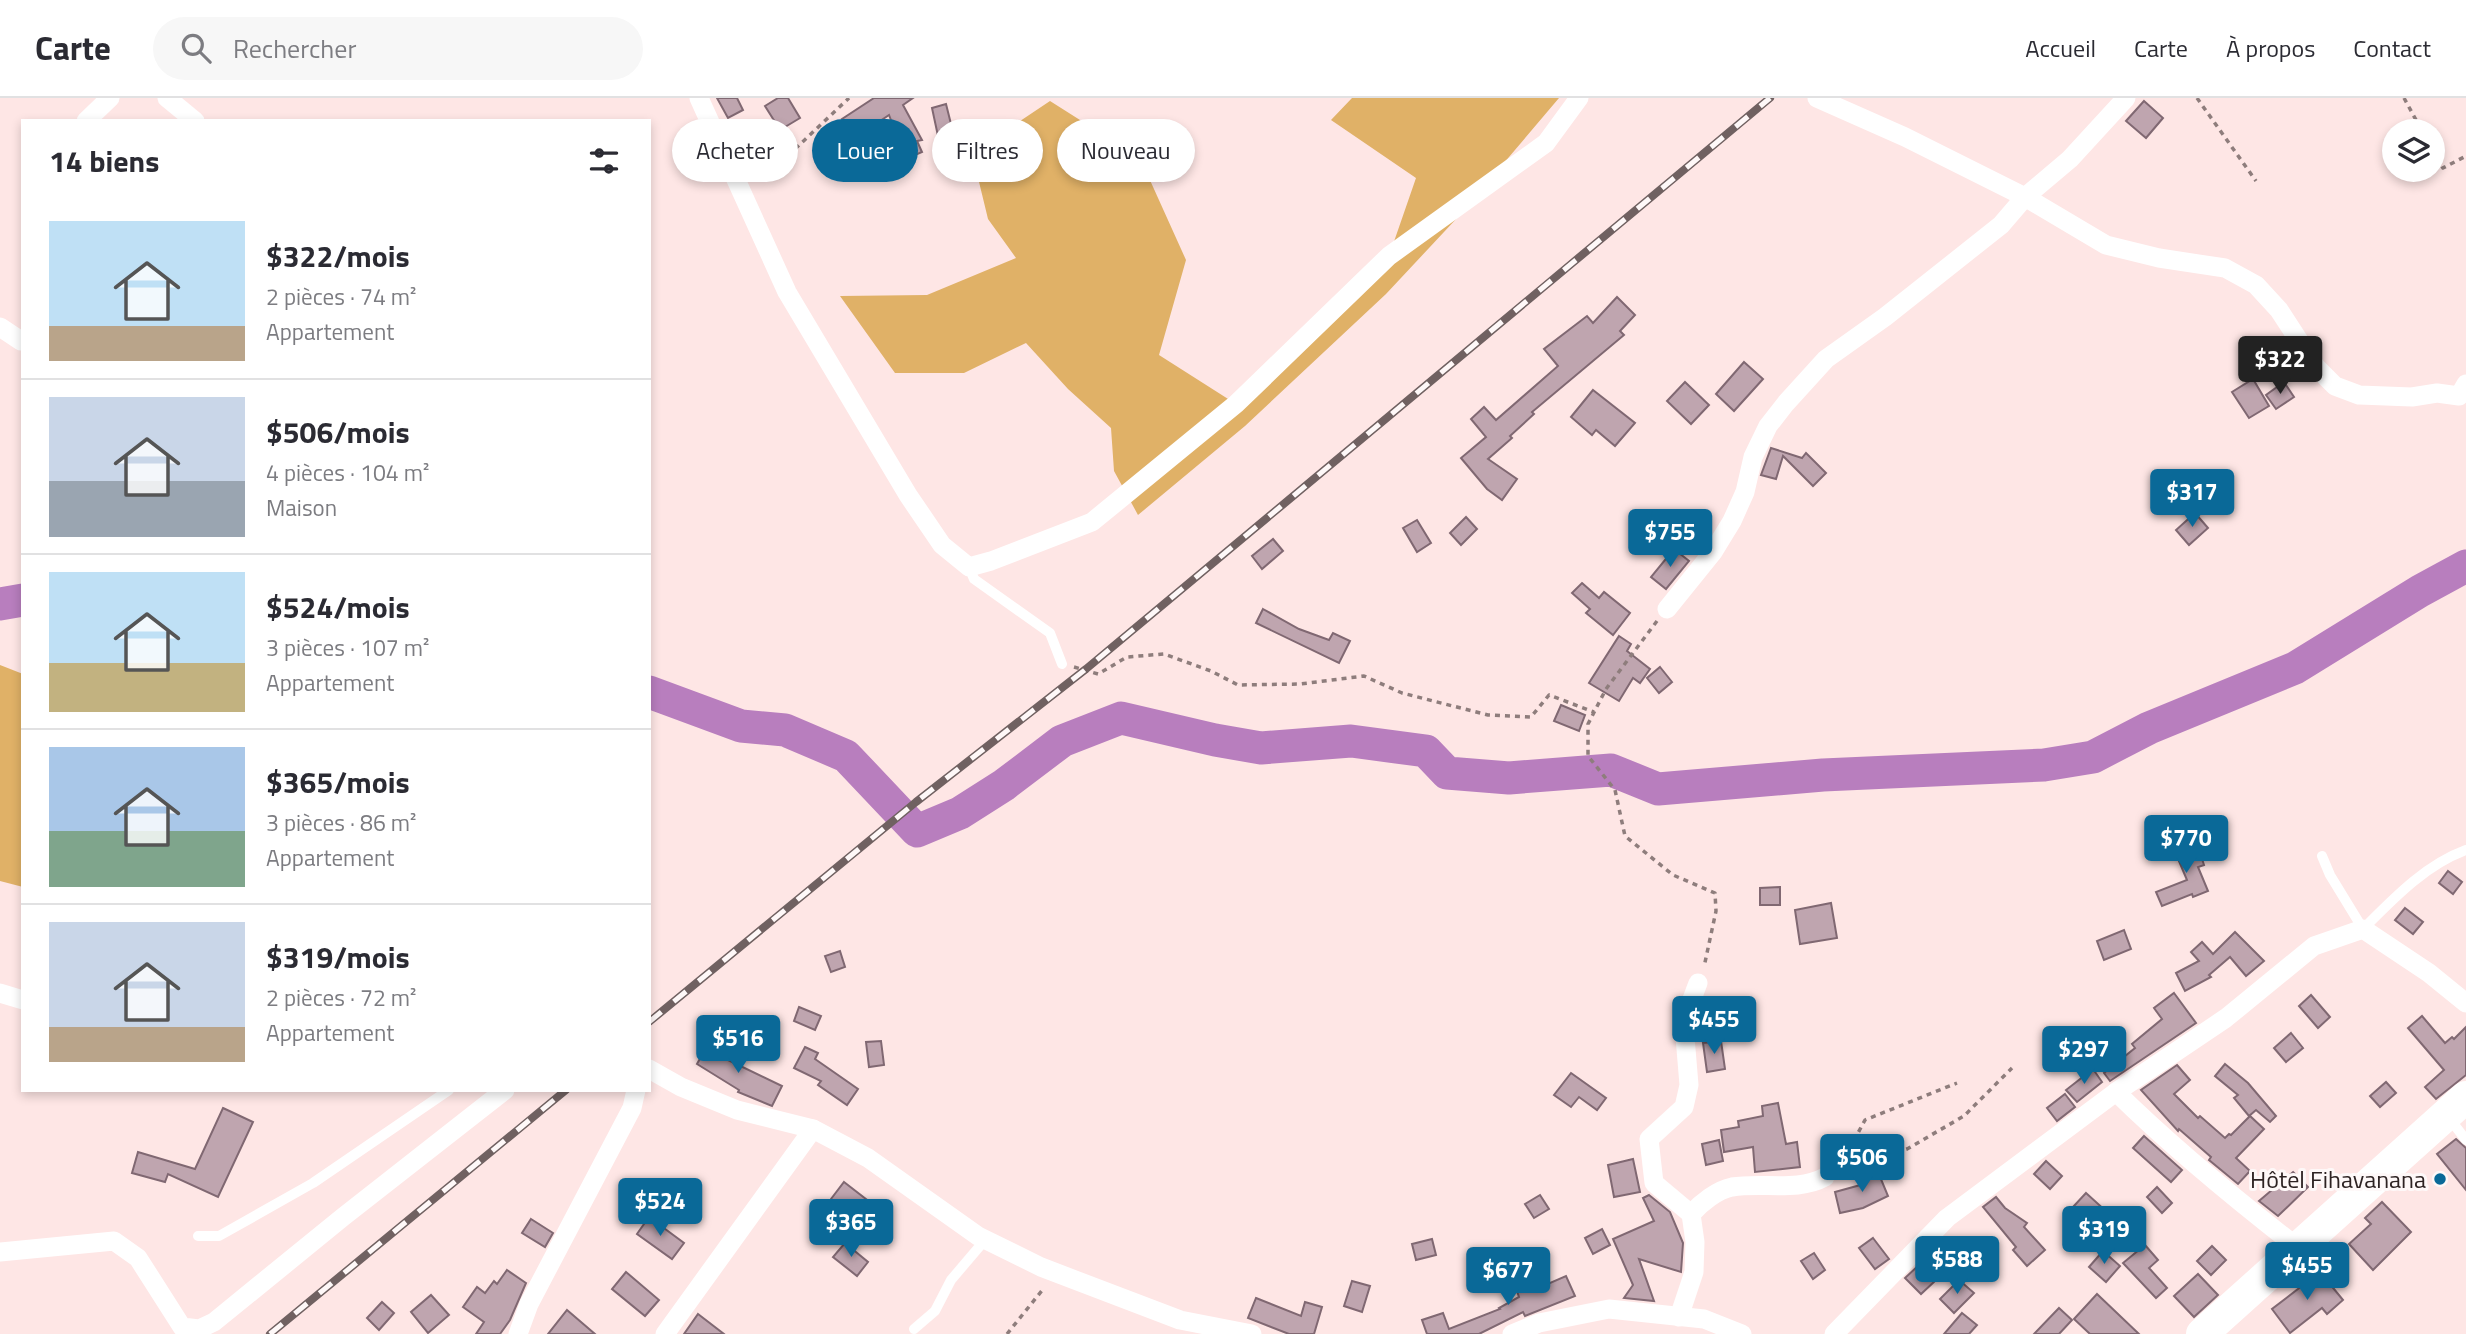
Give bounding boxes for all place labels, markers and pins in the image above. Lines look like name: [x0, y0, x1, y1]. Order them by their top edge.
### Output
pin: $322: [2239, 336, 2321, 396]
pin: $317: [2151, 470, 2233, 529]
pin: $755: [1629, 510, 1711, 569]
pin: $770: [2145, 816, 2227, 875]
pin: $455: [1673, 996, 1755, 1056]
pin: $516: [697, 1016, 779, 1075]
pin: $297: [2043, 1026, 2125, 1086]
pin: $506: [1821, 1134, 1903, 1194]
place label: Hôtel Fihavanana: [2250, 1161, 2426, 1197]
marker: Hôtel Fihavanana: [2432, 1171, 2448, 1187]
pin: $524: [619, 1178, 701, 1238]
pin: $365: [810, 1200, 892, 1259]
pin: $319: [2063, 1206, 2145, 1266]
pin: $588: [1916, 1236, 1998, 1296]
pin: $455: [2266, 1242, 2348, 1302]
pin: $677: [1467, 1248, 1549, 1307]

